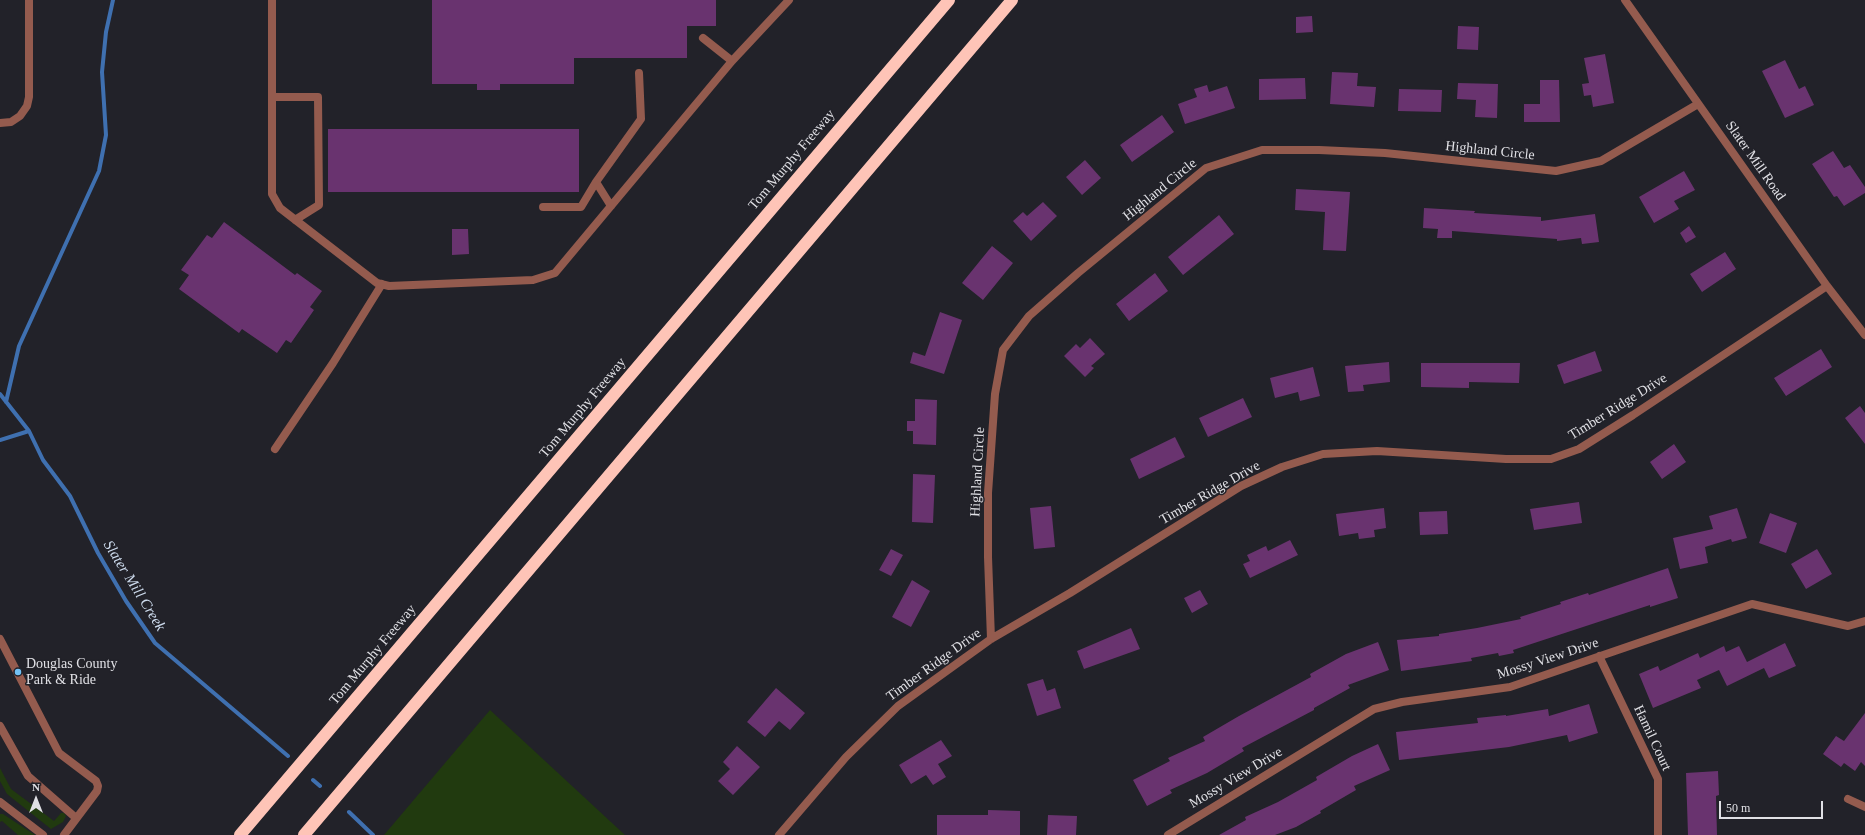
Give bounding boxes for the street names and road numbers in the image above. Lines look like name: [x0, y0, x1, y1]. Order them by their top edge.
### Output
street label: Tom Murphy Freeway: [745, 106, 839, 214]
street label: Slater Mill Road: [1721, 118, 1789, 204]
street label: Highland Circle: [1444, 138, 1536, 164]
street label: Highland Circle: [1120, 155, 1200, 225]
street label: Tom Murphy Freeway: [536, 354, 630, 462]
street label: Timber Ridge Drive: [1566, 370, 1670, 444]
street label: Highland Circle: [967, 427, 989, 517]
street label: Timber Ridge Drive: [1157, 457, 1263, 529]
street label: Tom Murphy Freeway: [326, 601, 420, 709]
street label: Timber Ridge Drive: [883, 625, 985, 705]
street label: Mossy View Drive: [1495, 635, 1601, 683]
street label: Hamil Court: [1630, 703, 1674, 773]
street label: Mossy View Drive: [1186, 744, 1286, 812]

